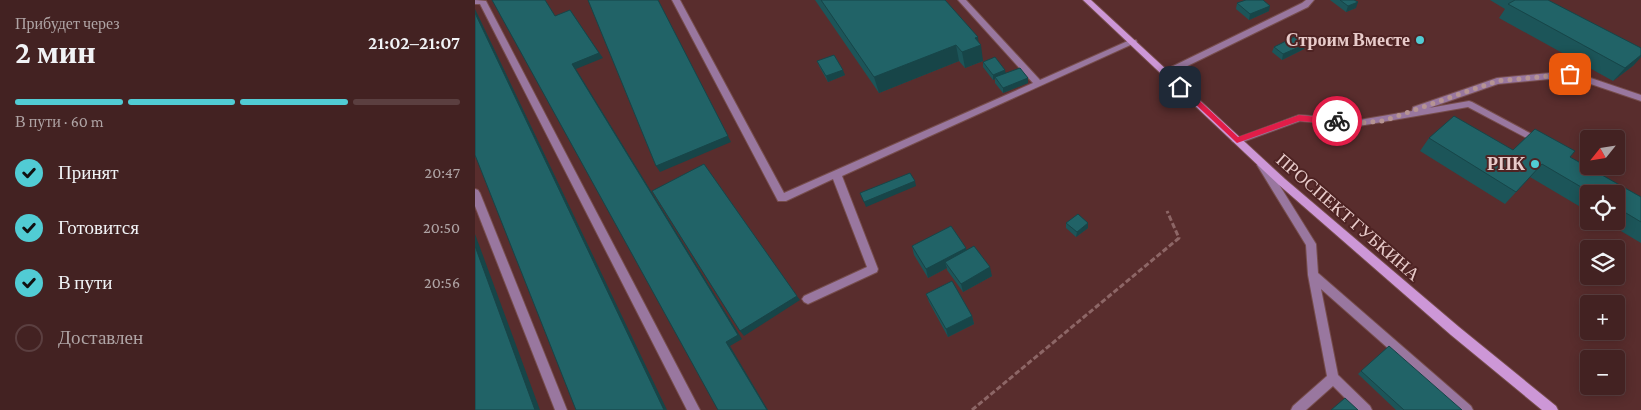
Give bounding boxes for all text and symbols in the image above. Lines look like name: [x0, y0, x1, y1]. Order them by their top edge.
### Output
text: Прибудет через: [15, 15, 120, 32]
place label: Строим Вместе: [1286, 30, 1410, 50]
text: 21:02–21:07: [368, 32, 460, 53]
text: 2 мин: [15, 34, 96, 70]
marker: Строим Вместе: [1414, 34, 1426, 46]
pin: [1549, 53, 1591, 95]
icon: bag: [1556, 60, 1584, 88]
pin: [1159, 66, 1201, 108]
icon: home: [1166, 73, 1194, 101]
courier: [1312, 96, 1362, 146]
icon: bike: [1323, 107, 1351, 135]
text: В пути · 60 m: [15, 113, 104, 130]
north arrow: [1580, 130, 1625, 175]
map controls: [1580, 130, 1625, 395]
street label: ПРОСПЕКТ ГУБКИНА: [1272, 149, 1424, 285]
place label: РПК: [1487, 154, 1525, 174]
marker: РПК: [1529, 158, 1541, 170]
icon: check: [15, 159, 43, 187]
text: Принят: [58, 162, 119, 183]
text: 20:47: [425, 164, 460, 181]
button: locate: [1580, 185, 1625, 230]
icon: check: [15, 214, 43, 242]
text: Готовится: [58, 217, 139, 238]
text: 20:50: [423, 219, 460, 236]
button: layers: [1580, 240, 1625, 285]
icon: check: [15, 269, 43, 297]
text: В пути: [58, 272, 112, 293]
text: 20:56: [424, 274, 460, 291]
button: +: [1580, 295, 1625, 340]
text: Доставлен: [58, 327, 143, 348]
button: −: [1580, 350, 1625, 395]

